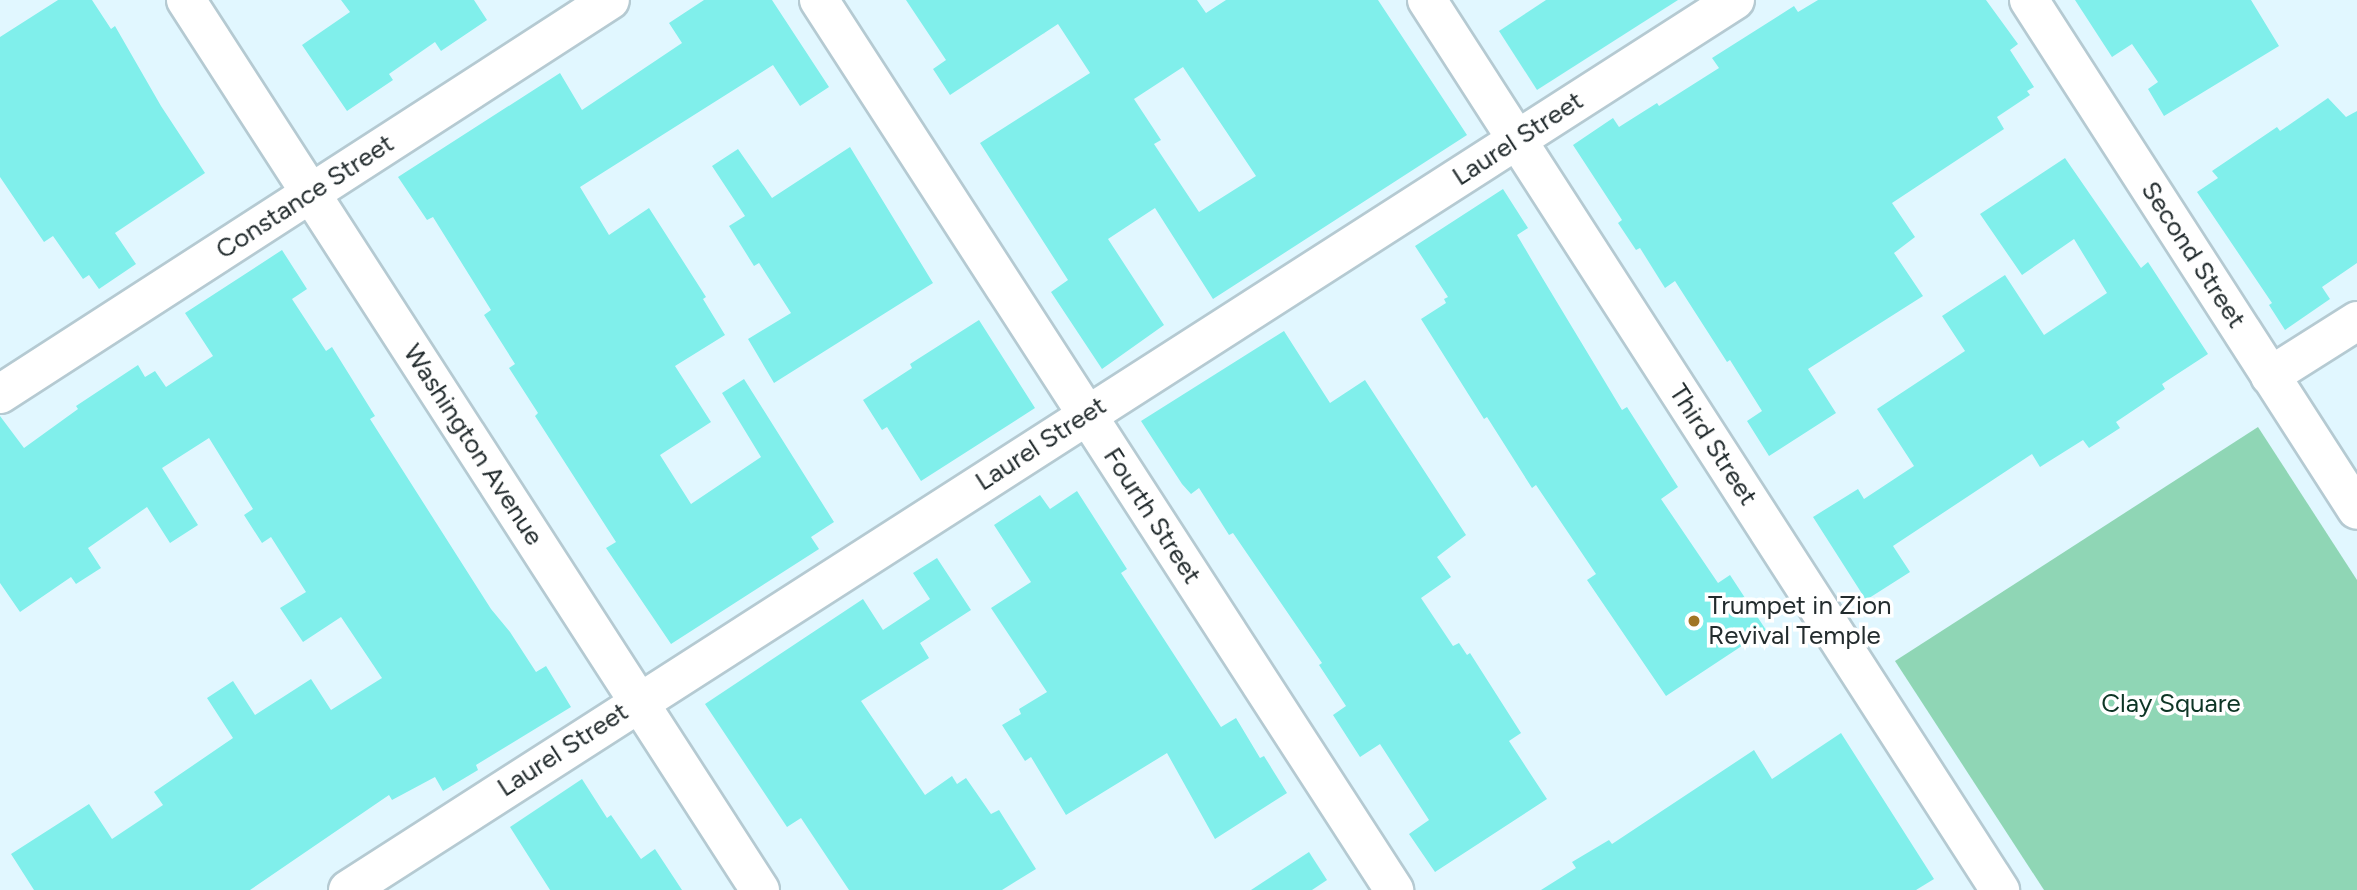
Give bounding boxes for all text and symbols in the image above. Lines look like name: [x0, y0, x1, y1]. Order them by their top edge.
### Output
street label: Laurel Street: [1447, 85, 1589, 193]
street label: Constance Street: [210, 128, 400, 266]
street label: Second Street: [2134, 176, 2252, 334]
street label: Washington Avenue: [396, 339, 550, 551]
street label: Third Street: [1662, 379, 1764, 511]
street label: Laurel Street: [970, 390, 1112, 498]
street label: Fourth Street: [1096, 442, 1208, 590]
place label: Trumpet in Zion Revival Temple: [1708, 590, 1892, 652]
marker: Trumpet in Zion Revival Temple: [1686, 613, 1702, 629]
park label: Clay Square: [2101, 688, 2241, 720]
street label: Laurel Street: [492, 696, 634, 804]

